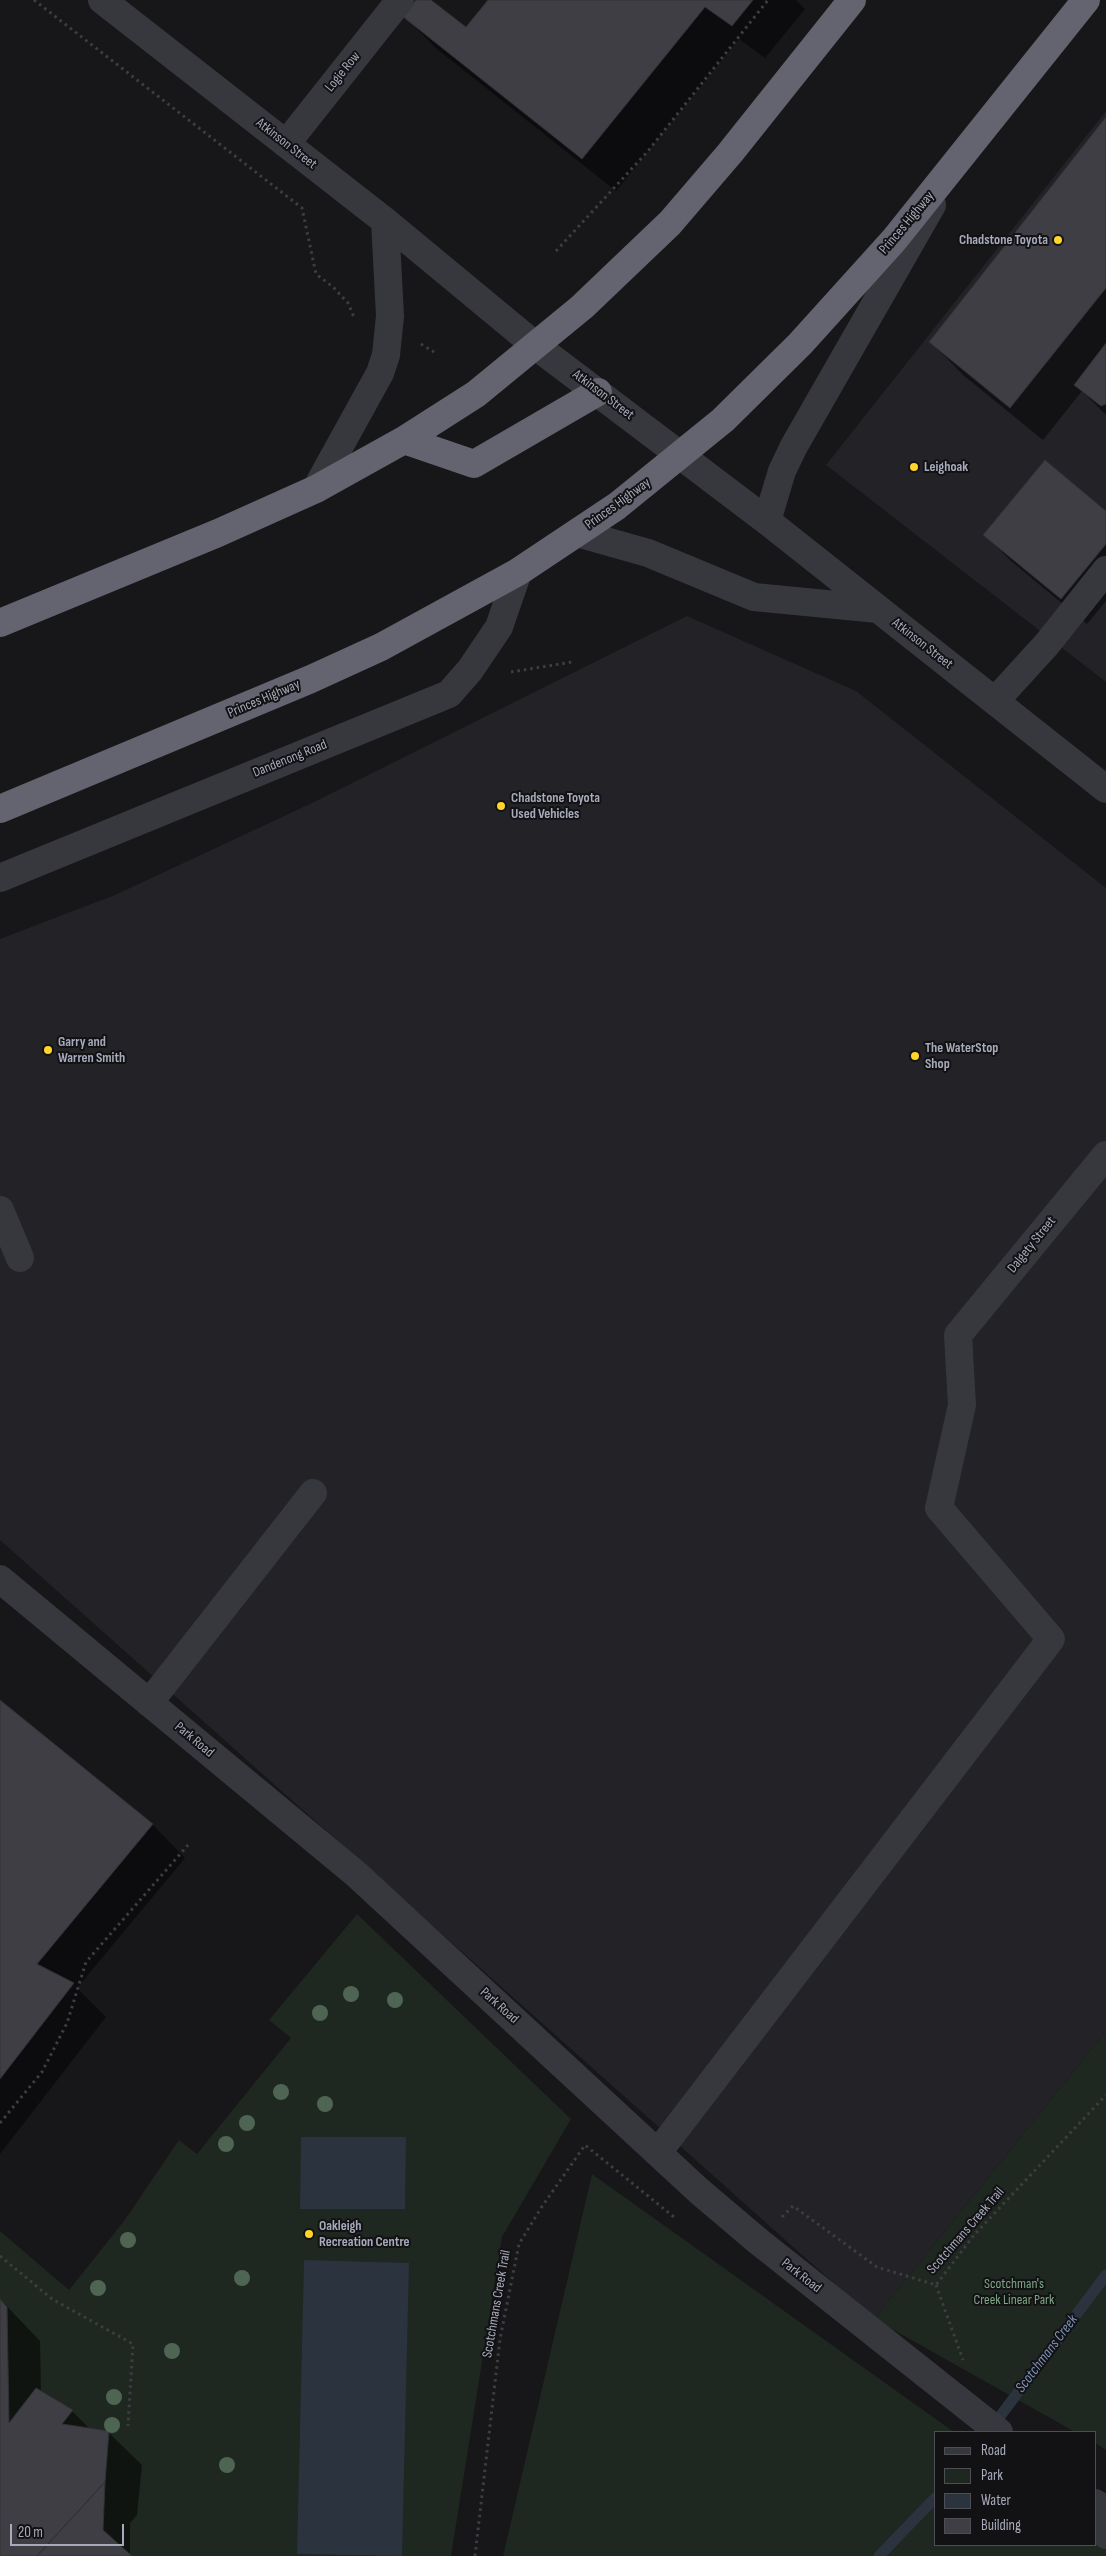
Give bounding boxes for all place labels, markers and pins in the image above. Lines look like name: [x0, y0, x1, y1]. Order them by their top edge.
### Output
place label: Chadstone Toyota: [959, 232, 1048, 248]
marker: Chadstone Toyota: [1052, 234, 1064, 246]
place label: Leighoak: [924, 459, 968, 475]
marker: Leighoak: [908, 461, 920, 473]
place label: Chadstone Toyota Used Vehicles: [511, 790, 600, 822]
marker: Chadstone Toyota Used Vehicles: [495, 800, 507, 812]
place label: Garry and Warren Smith: [58, 1034, 125, 1066]
place label: The WaterStop Shop: [925, 1040, 998, 1072]
marker: Garry and Warren Smith: [42, 1044, 54, 1056]
marker: The WaterStop Shop: [909, 1050, 921, 1062]
place label: Oakleigh Recreation Centre: [319, 2218, 410, 2250]
marker: Oakleigh Recreation Centre: [303, 2228, 315, 2240]

